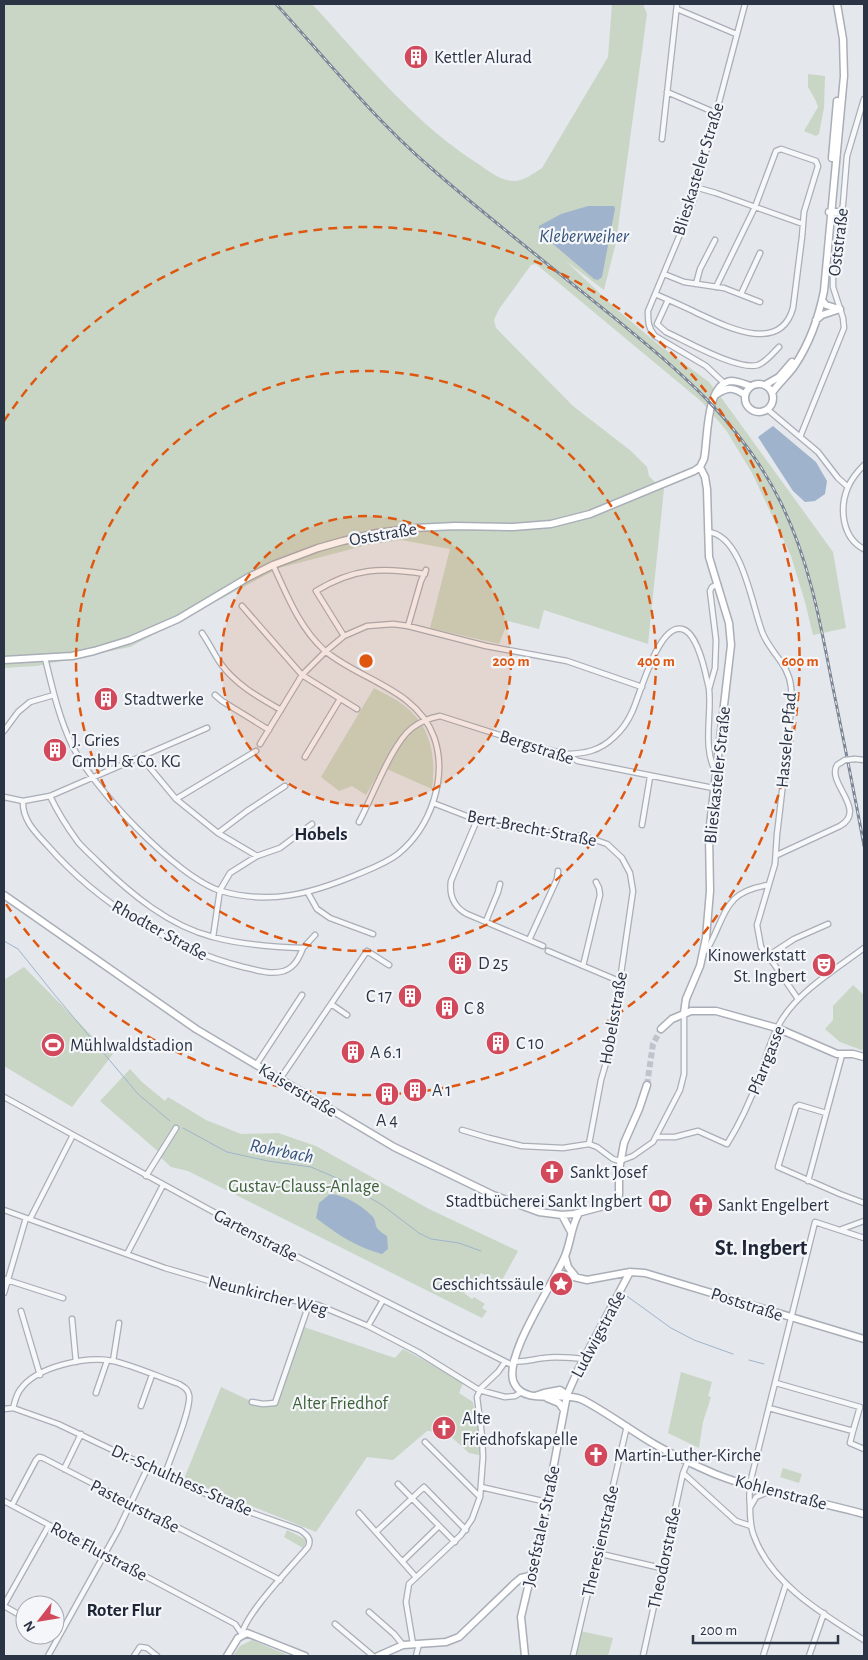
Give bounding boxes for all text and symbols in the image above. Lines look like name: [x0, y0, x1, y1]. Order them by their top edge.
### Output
building icon: Kettler Alurad: [403, 44, 429, 70]
place label: Kettler Alurad: [434, 49, 532, 67]
street label: Blieskasteler Straße: [670, 101, 728, 238]
street label: Oststraße: [826, 207, 852, 277]
water label: Kleberweiher: [539, 227, 630, 246]
street label: Oststraße: [348, 520, 418, 550]
centre of rings: [357, 652, 375, 670]
text: 200 m: [492, 654, 530, 669]
text: 400 m: [637, 654, 675, 669]
text: 600 m: [781, 654, 819, 669]
building icon: Stadtwerke: [93, 686, 119, 712]
place label: Stadtwerke: [124, 691, 204, 709]
street label: Hasseler Pfad: [774, 692, 800, 789]
street label: Blieskasteler Straße: [702, 706, 734, 845]
street label: Bergstraße: [497, 727, 576, 768]
place label: J. Gries GmbH & Co. KG: [72, 732, 181, 771]
building icon: J. Gries GmbH & Co. KG: [42, 737, 68, 763]
street label: Bert-Brecht-Straße: [466, 808, 598, 850]
district label: Hobels: [294, 825, 348, 844]
street label: Rhodter Straße: [109, 897, 210, 965]
place label: Kinowerkstatt St. Ingbert: [708, 947, 806, 986]
building icon: D 25: [447, 950, 473, 976]
theatre icon: Kinowerkstatt St. Ingbert: [811, 952, 837, 978]
place label: D 25: [478, 955, 508, 973]
street label: Hobelsstraße: [597, 970, 631, 1066]
building icon: C 17: [397, 983, 423, 1009]
place label: C 17: [366, 988, 392, 1006]
building icon: C 8: [434, 995, 460, 1021]
place label: C 8: [464, 1000, 485, 1018]
street label: Pfarrgasse: [745, 1023, 789, 1098]
building icon: C 10: [485, 1030, 511, 1056]
sports icon: Mühlwaldstadion: [40, 1032, 66, 1058]
place label: C 10: [516, 1035, 544, 1053]
place label: Mühlwaldstadion: [70, 1037, 193, 1055]
building icon: A 6.1: [340, 1039, 366, 1065]
place label: A 6.1: [370, 1044, 402, 1062]
street label: Kaiserstraße: [255, 1061, 340, 1121]
building icon: A 1: [402, 1077, 428, 1103]
building icon: A 4: [374, 1081, 400, 1107]
place label: A 1: [432, 1082, 452, 1100]
place label: A 4: [376, 1112, 398, 1130]
water label: Rohrbach: [248, 1136, 315, 1167]
church icon: Sankt Josef: [539, 1159, 565, 1185]
place label: Sankt Josef: [570, 1164, 648, 1182]
park label: Gustav-Clauss-Anlage: [228, 1178, 380, 1196]
library icon: Stadtbücherei Sankt Ingbert: [647, 1188, 673, 1214]
church icon: Sankt Engelbert: [688, 1192, 714, 1218]
place label: Stadtbücherei Sankt Ingbert: [446, 1193, 642, 1211]
place label: Sankt Engelbert: [718, 1197, 829, 1215]
street label: Gartenstraße: [211, 1206, 300, 1265]
district label: St. Ingbert: [715, 1237, 808, 1259]
place icon: Geschichtssäule: [548, 1271, 574, 1297]
street label: Neunkircher Weg: [206, 1272, 330, 1320]
place label: Geschichtssäule: [432, 1276, 544, 1294]
street label: Poststraße: [708, 1285, 785, 1325]
street label: Ludwigstraße: [568, 1288, 629, 1381]
park label: Alter Friedhof: [292, 1395, 389, 1413]
place label: Alte Friedhofskapelle: [462, 1410, 578, 1449]
church icon: Alte Friedhofskapelle: [431, 1415, 457, 1441]
street label: Dr.-Schulthess-Straße: [108, 1442, 255, 1520]
church icon: Martin-Luther-Kirche: [583, 1442, 609, 1468]
place label: Martin-Luther-Kirche: [614, 1447, 761, 1465]
street label: Josefstaler Straße: [520, 1464, 564, 1588]
street label: Kohlenstraße: [733, 1472, 829, 1514]
street label: Pasteurstraße: [87, 1477, 182, 1537]
street label: Theresienstraße: [579, 1484, 623, 1599]
street label: Theodorstraße: [645, 1506, 685, 1611]
street label: Rote Flurstraße: [47, 1519, 150, 1585]
north arrow: [15, 1595, 65, 1645]
district label: Roter Flur: [87, 1601, 162, 1620]
scale bar: [693, 1612, 838, 1644]
text: N: [21, 1618, 38, 1634]
text: 200 m: [700, 1623, 737, 1638]

